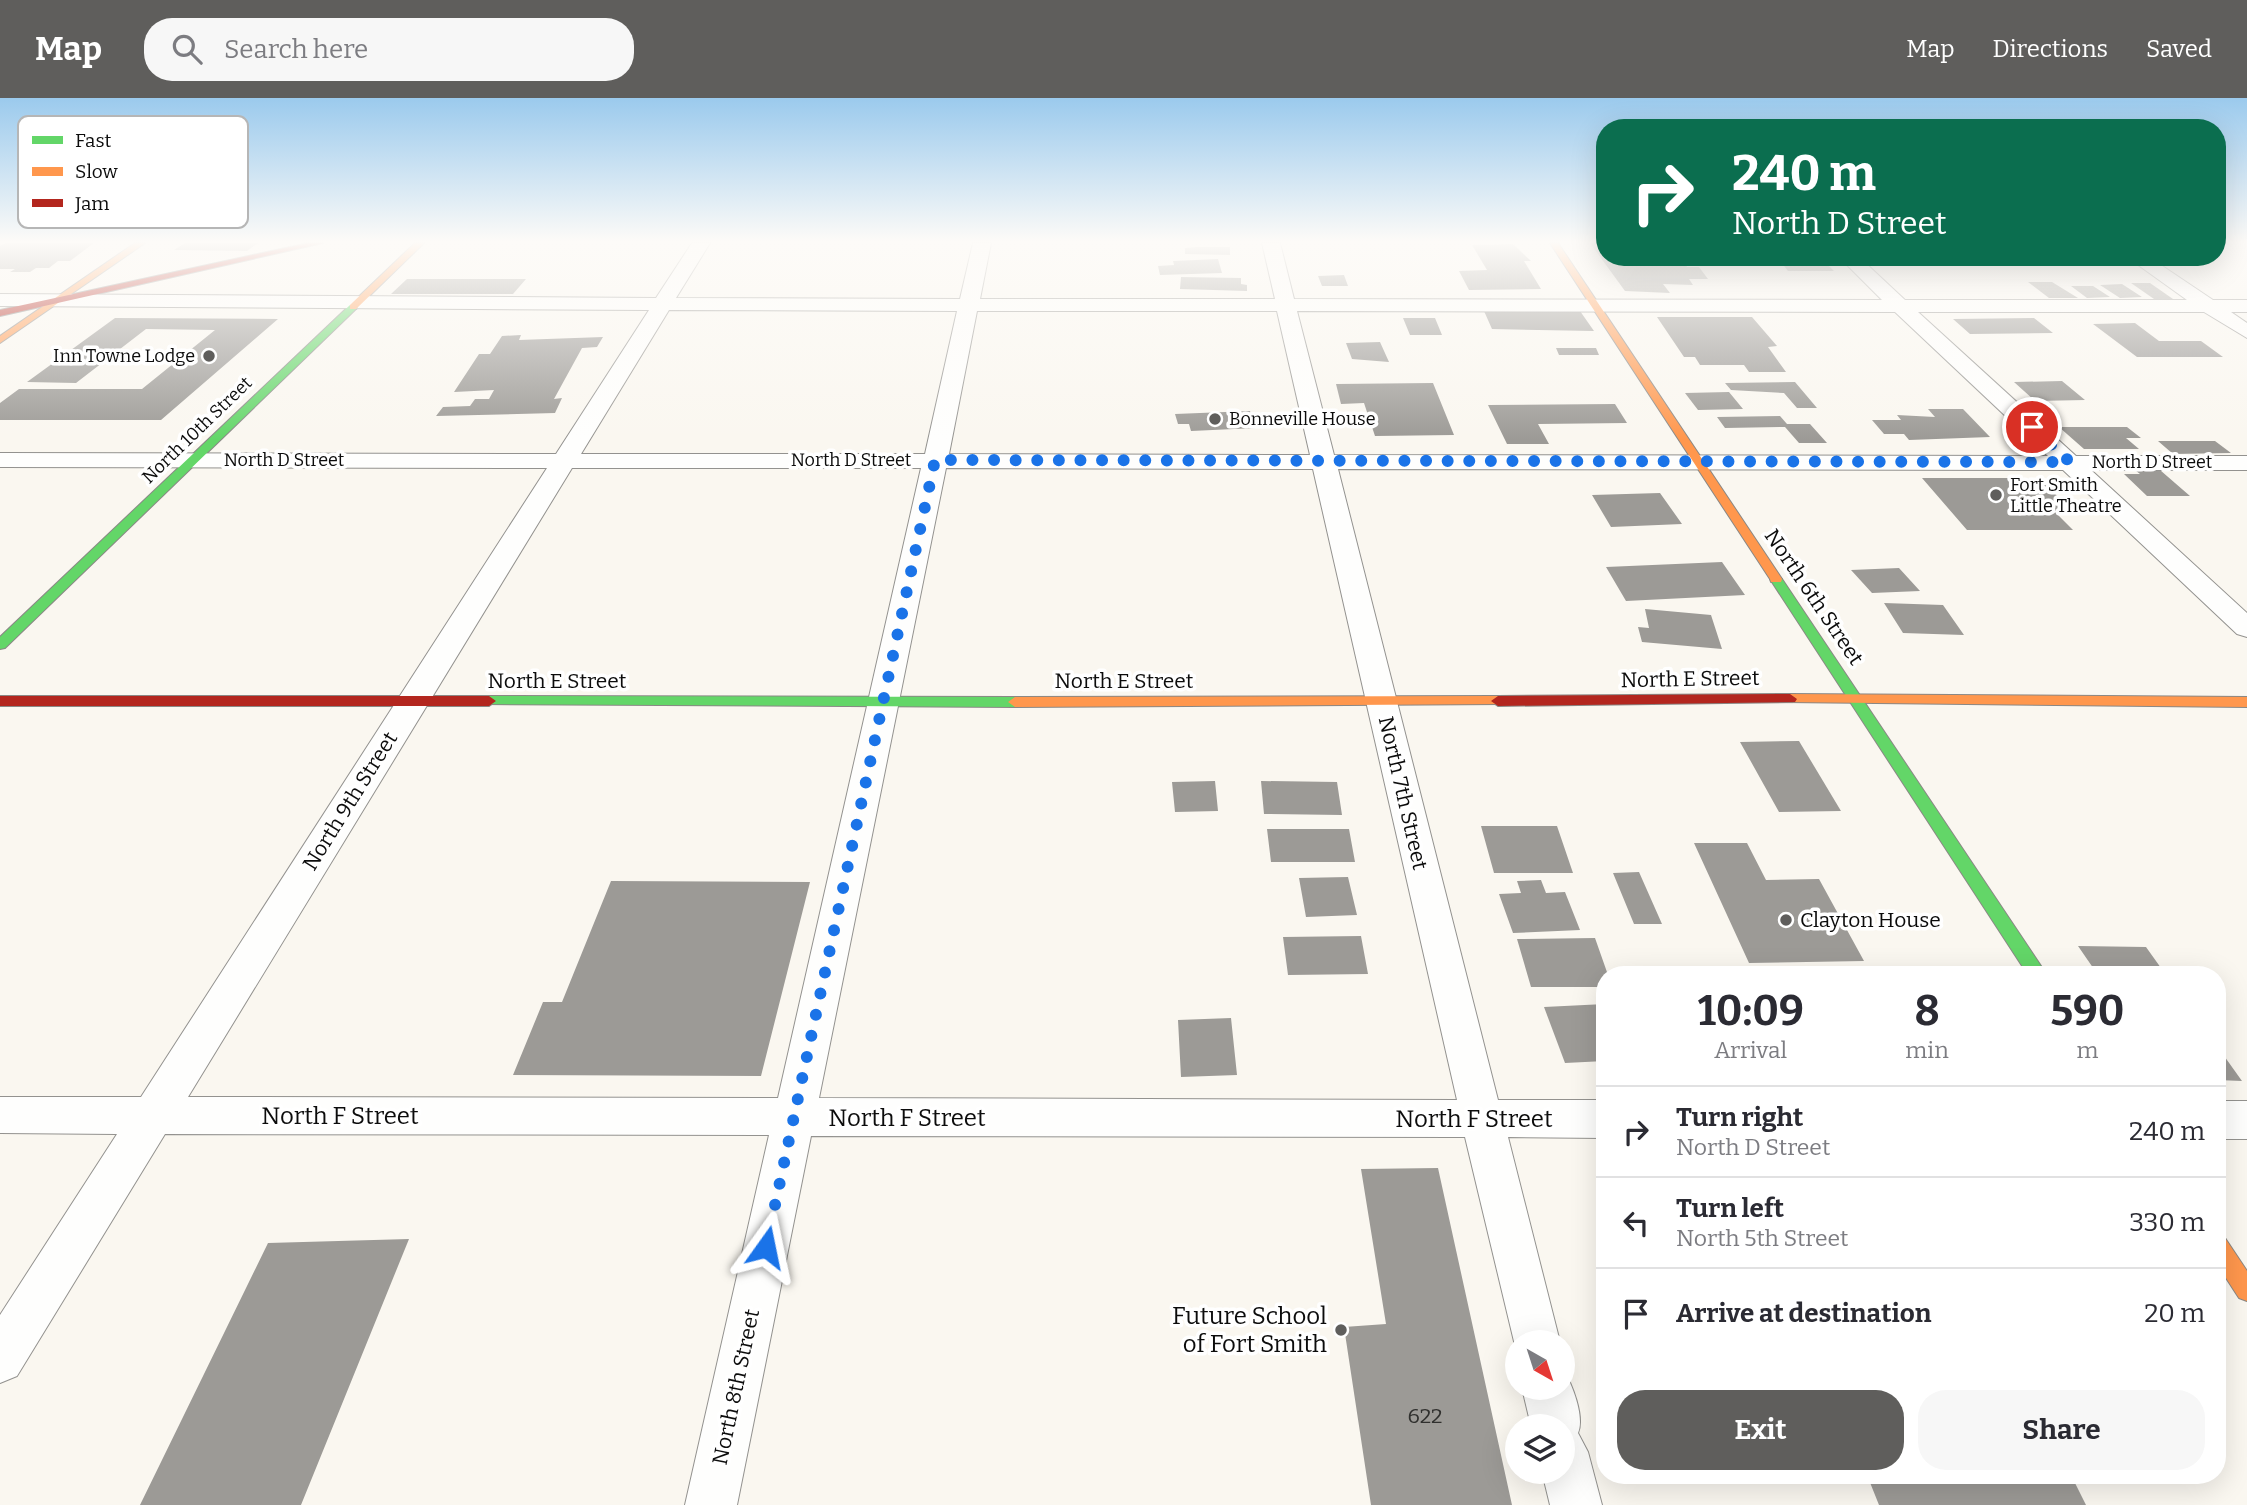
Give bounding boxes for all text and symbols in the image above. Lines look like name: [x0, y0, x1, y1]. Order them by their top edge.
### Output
search box: [144, 18, 634, 81]
text: Map: [35, 29, 102, 69]
icon: search: [168, 30, 206, 68]
text: Search here: [224, 34, 368, 65]
text: Map: [1906, 35, 1955, 63]
text: Directions: [1993, 35, 2108, 63]
text: Saved: [2146, 35, 2212, 63]
legend: [18, 116, 248, 228]
text: Fast: [75, 129, 112, 152]
text: 240 m: [1732, 144, 1876, 203]
icon: right: [1617, 147, 1708, 238]
text: Slow: [75, 160, 118, 183]
text: Jam: [74, 192, 109, 215]
text: North D Street: [1732, 204, 1947, 242]
place label: Inn Towne Lodge: [53, 345, 195, 367]
marker: Inn Towne Lodge: [201, 348, 217, 364]
street label: North 10th Street: [137, 372, 257, 488]
pin: [2002, 397, 2062, 457]
place label: Bonneville House: [1229, 408, 1376, 430]
icon: arrive: [2013, 408, 2051, 446]
marker: Bonneville House: [1207, 411, 1223, 427]
street label: North D Street: [224, 449, 345, 471]
street label: North D Street: [791, 449, 912, 471]
street label: North D Street: [2092, 451, 2213, 473]
place label: Fort Smith Little Theatre: [2010, 474, 2122, 517]
marker: Fort Smith Little Theatre: [1988, 487, 2004, 503]
street label: North 6th Street: [1759, 524, 1869, 670]
street label: North E Street: [1620, 665, 1760, 693]
street label: North E Street: [488, 668, 627, 694]
street label: North E Street: [1055, 668, 1194, 694]
street label: North 7th Street: [1373, 714, 1433, 873]
street label: North 9th Street: [297, 727, 403, 875]
place label: Clayton House: [1800, 907, 1941, 933]
marker: Clayton House: [1778, 912, 1794, 928]
text: 10:09: [1698, 986, 1804, 1036]
text: 8: [1914, 986, 1940, 1036]
text: 590: [2050, 986, 2124, 1036]
text: Arrival: [1714, 1036, 1787, 1064]
text: min: [1905, 1036, 1949, 1064]
text: m: [2076, 1036, 2098, 1064]
street label: North F Street: [261, 1102, 419, 1130]
text: Turn right: [1676, 1102, 1803, 1133]
street label: North F Street: [828, 1104, 986, 1132]
street label: North F Street: [1395, 1105, 1553, 1133]
icon: right: [1617, 1113, 1655, 1151]
text: 240 m: [2129, 1116, 2205, 1147]
text: North D Street: [1676, 1133, 1830, 1161]
text: Turn left: [1676, 1193, 1784, 1224]
icon: left: [1617, 1204, 1655, 1242]
text: 330 m: [2129, 1207, 2205, 1238]
position arrow: [729, 1210, 803, 1284]
text: North 5th Street: [1676, 1224, 1848, 1252]
icon: arrive: [1617, 1295, 1655, 1333]
text: Arrive at destination: [1676, 1298, 1931, 1329]
text: 20 m: [2144, 1298, 2205, 1329]
place label: Future School of Fort Smith: [1172, 1302, 1327, 1358]
street label: North 8th Street: [707, 1306, 765, 1467]
marker: Future School of Fort Smith: [1333, 1322, 1349, 1338]
north arrow: [1505, 1330, 1575, 1400]
map controls: [1505, 1330, 1575, 1484]
button: Exit: [1617, 1390, 1904, 1470]
button: Share: [1918, 1390, 2205, 1470]
house number: 622: [1408, 1403, 1442, 1429]
button: layers: [1505, 1414, 1575, 1484]

